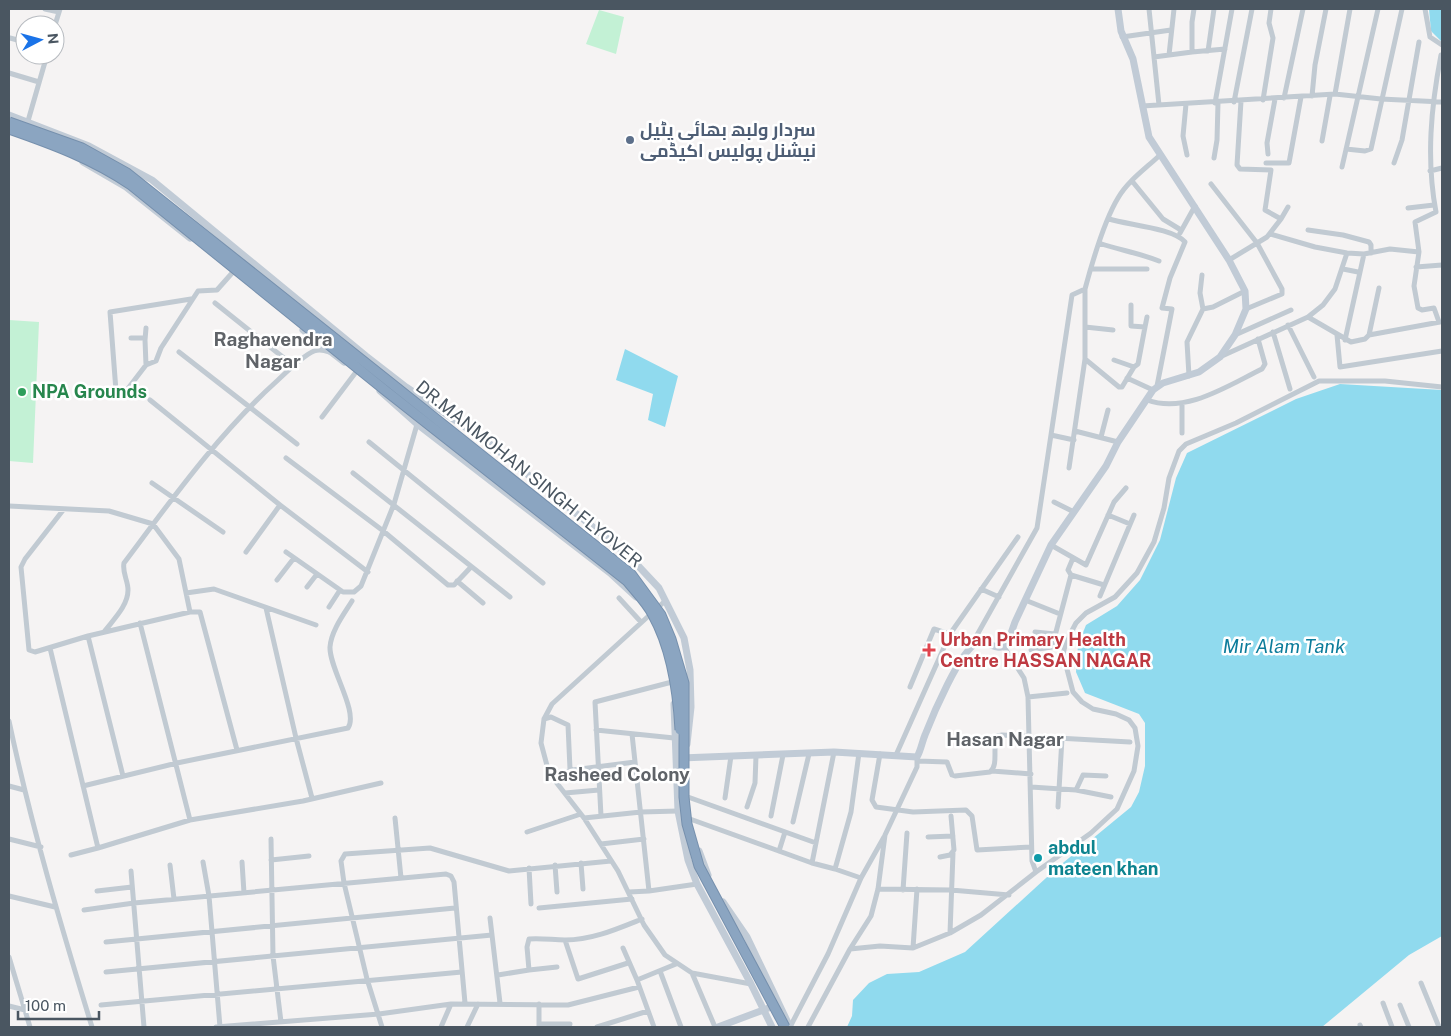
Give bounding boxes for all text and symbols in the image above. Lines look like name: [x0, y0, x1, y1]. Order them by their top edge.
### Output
north arrow: [15, 15, 65, 65]
text: N: [44, 32, 61, 45]
place label: سردار ولبھ بھائی پٹیل نیشنل پولیس اکیڈمی: [640, 119, 816, 163]
marker: سردار ولبھ بھائی پٹیل نیشنل پولیس اکیڈمی: [624, 134, 636, 146]
district label: Raghavendra Nagar: [213, 328, 333, 372]
street label: DR.MANMOHAN SINGH FLYOVER: [412, 376, 647, 571]
place label: NPA Grounds: [32, 381, 147, 402]
marker: NPA Grounds: [16, 386, 28, 398]
place label: Urban Primary Health Centre HASSAN NAGAR: [940, 629, 1152, 671]
water label: Mir Alam Tank: [1223, 635, 1346, 657]
marker: Urban Primary Health Centre HASSAN NAGAR: [922, 643, 936, 657]
district label: Hasan Nagar: [946, 728, 1064, 750]
district label: Rasheed Colony: [544, 763, 690, 785]
place label: abdul mateen khan: [1048, 837, 1159, 879]
marker: abdul mateen khan: [1032, 852, 1044, 864]
scale bar: [18, 988, 99, 1020]
text: 100 m: [25, 997, 66, 1014]

